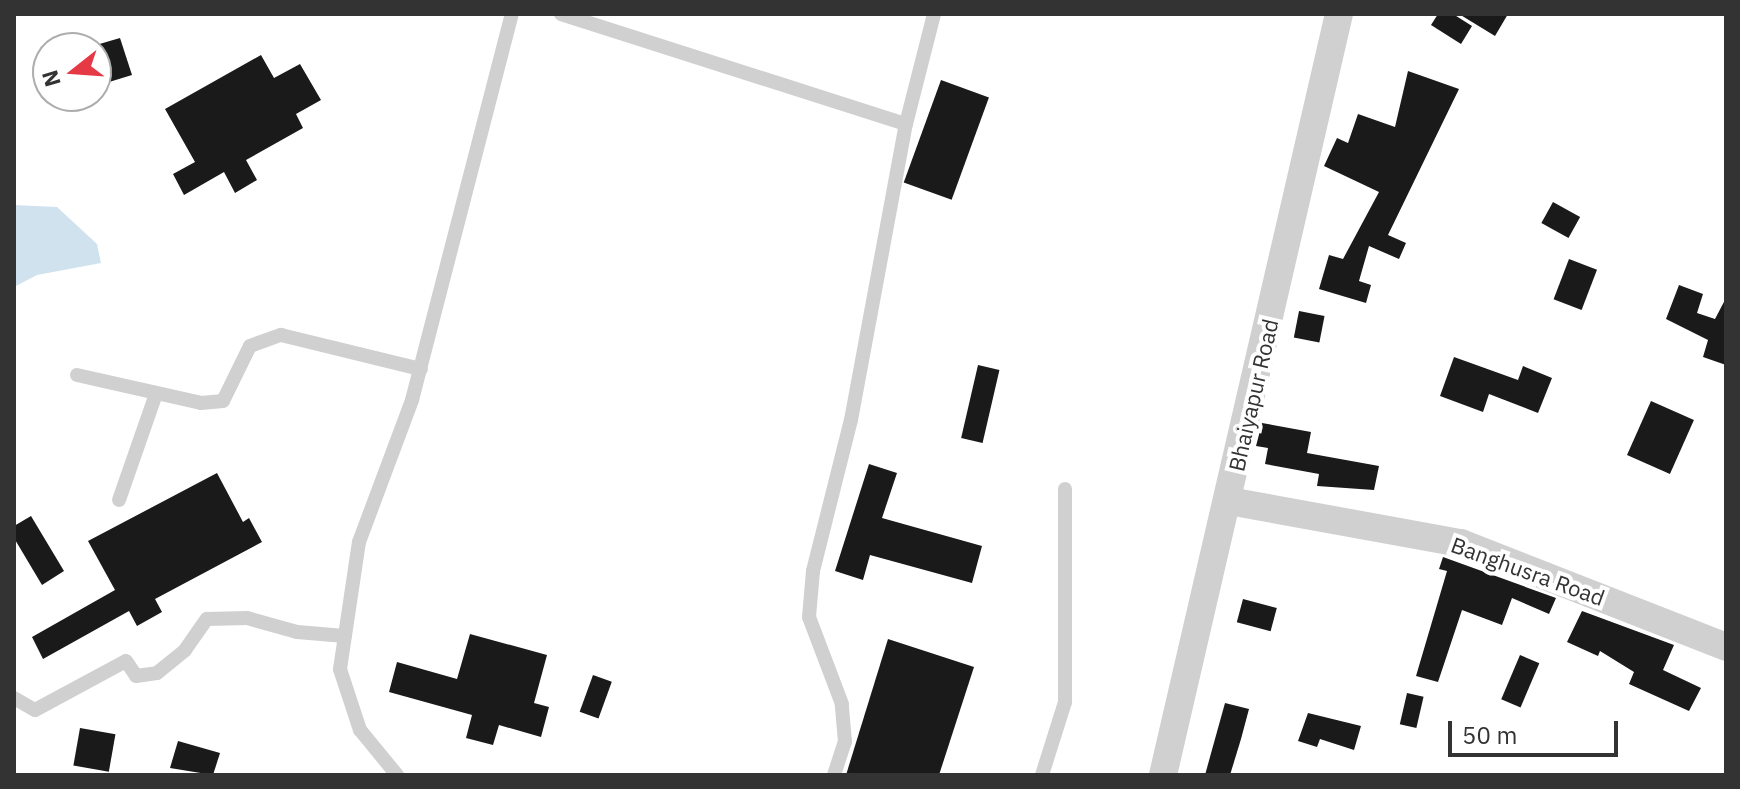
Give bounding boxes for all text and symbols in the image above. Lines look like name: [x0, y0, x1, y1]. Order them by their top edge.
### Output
north arrow: [32, 32, 112, 112]
text: N: [34, 67, 67, 90]
street label: Bhaiyapur Road: [1223, 316, 1283, 474]
street label: Banghusra Road: [1448, 531, 1608, 611]
scale bar: [1452, 705, 1622, 755]
text: 50 m: [1462, 719, 1517, 751]

